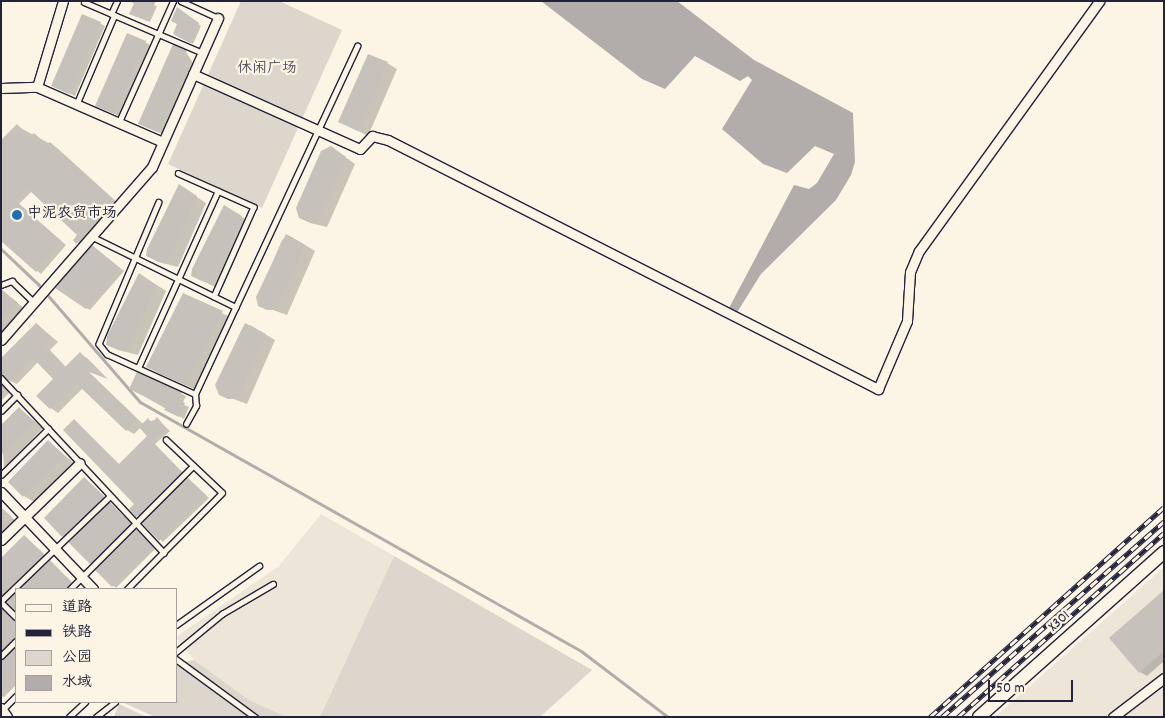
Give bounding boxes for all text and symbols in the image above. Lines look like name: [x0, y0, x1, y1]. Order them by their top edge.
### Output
park label: 休闲广场: [237, 61, 297, 79]
place label: 中泥农贸市场: [27, 206, 117, 224]
marker: 中泥农贸市场: [11, 209, 23, 221]
legend: [15, 588, 178, 703]
text: 道路: [62, 597, 92, 619]
street label: X301: [1045, 607, 1075, 637]
text: 铁路: [62, 622, 92, 644]
text: 公园: [62, 647, 92, 669]
scale bar: [990, 670, 1075, 702]
text: 水域: [62, 672, 92, 694]
text: 50 m: [996, 678, 1025, 700]

